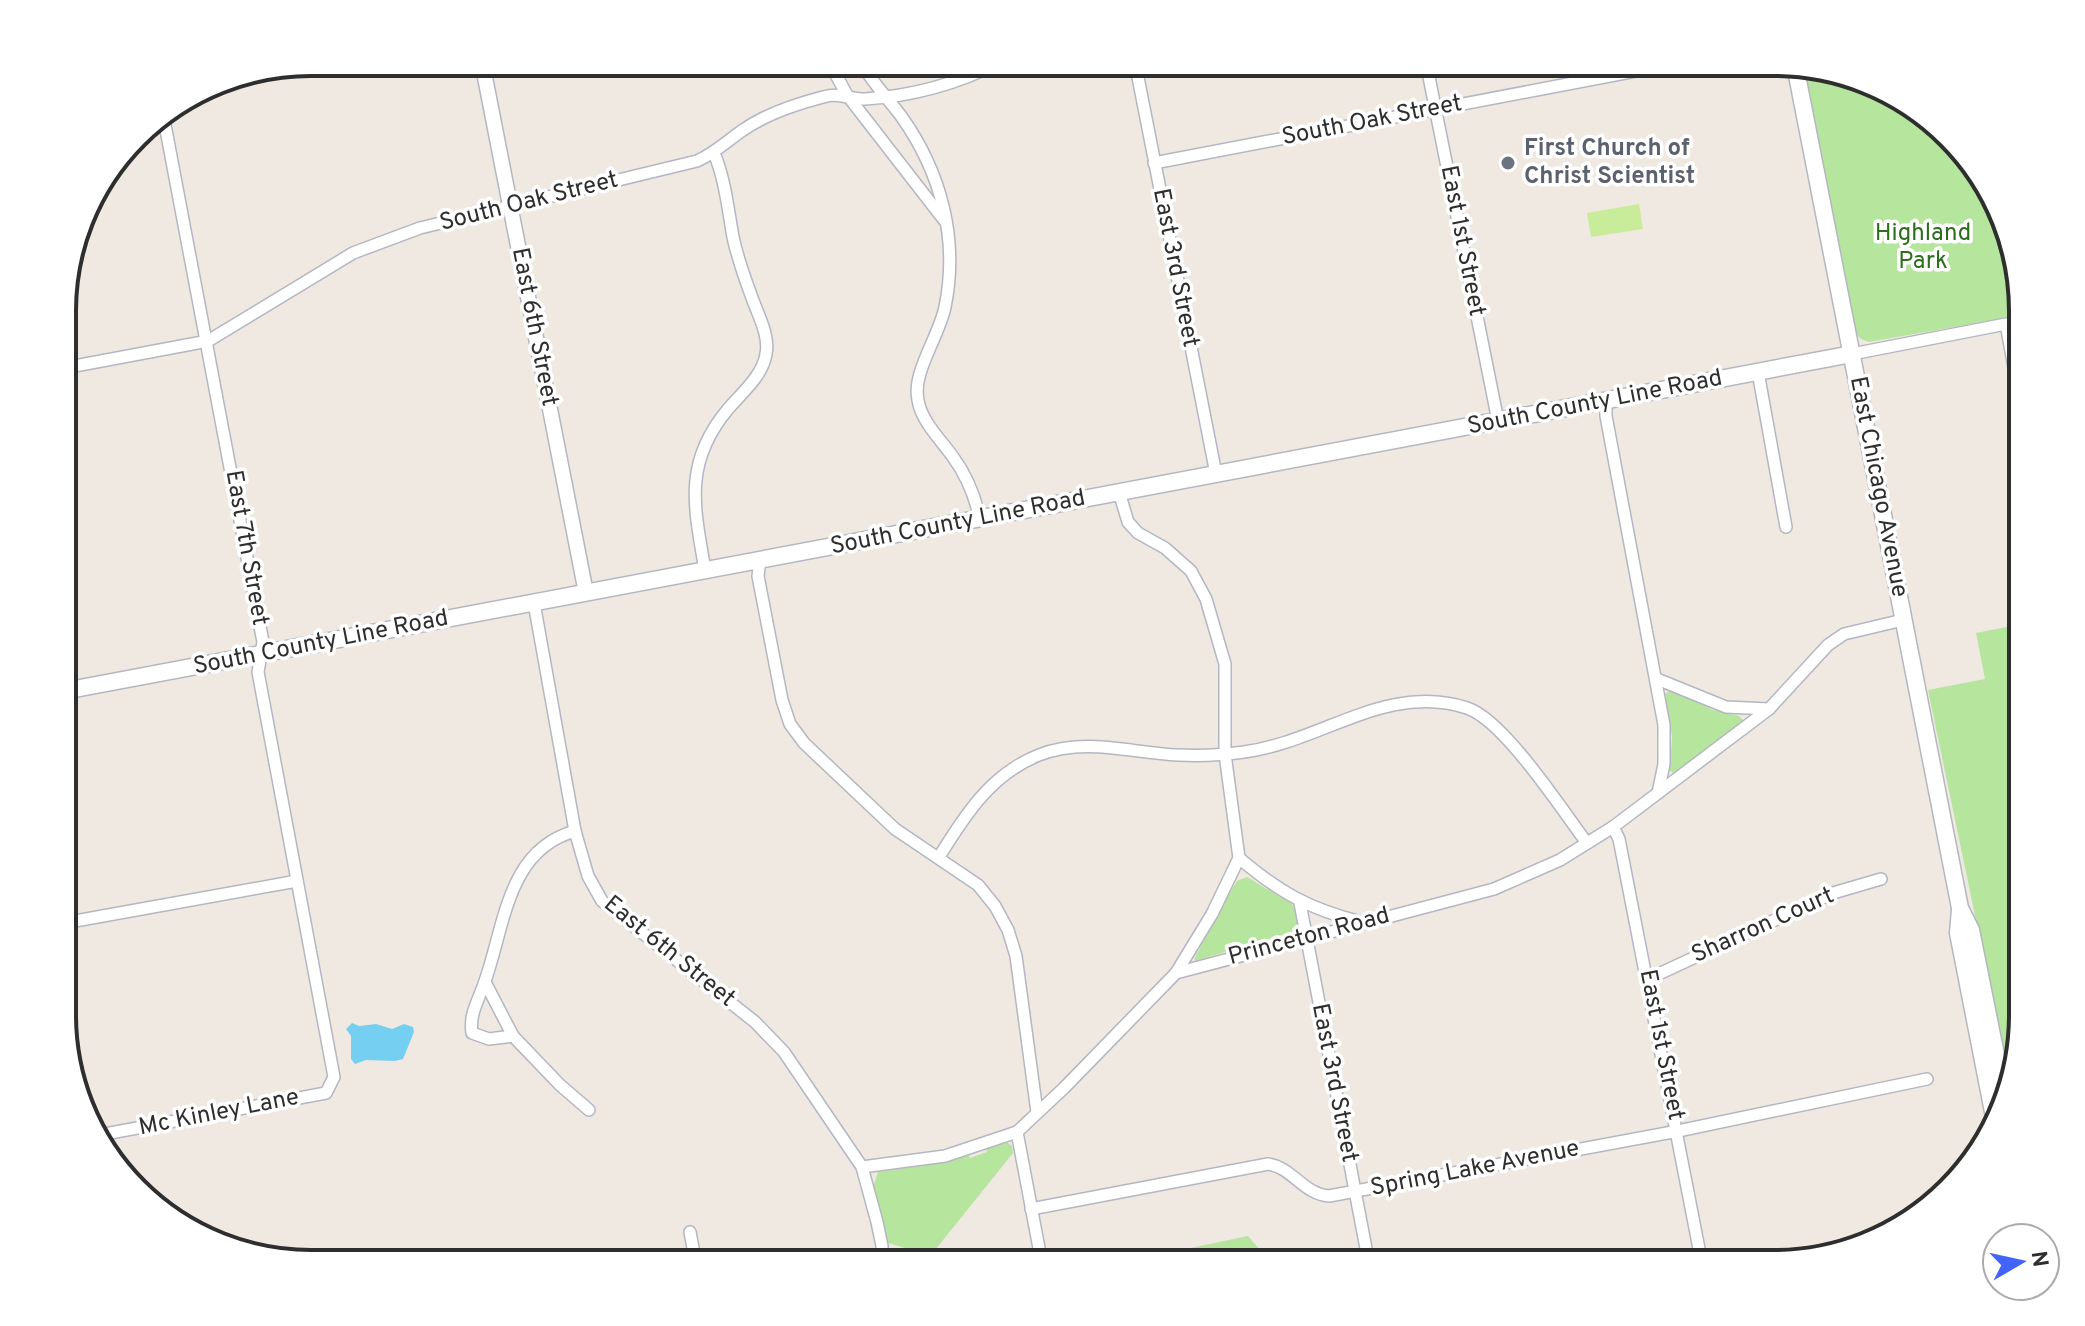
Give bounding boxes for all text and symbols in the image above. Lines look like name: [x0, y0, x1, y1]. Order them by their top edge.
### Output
street label: South Oak Street: [1279, 89, 1465, 153]
place label: First Church of Christ Scientist: [1524, 134, 1695, 192]
marker: First Church of Christ Scientist: [1499, 154, 1517, 172]
street label: East 1st Street: [1433, 163, 1491, 319]
street label: South Oak Street: [437, 165, 621, 239]
street label: East 3rd Street: [1145, 186, 1205, 350]
park label: Highland Park: [1875, 219, 1971, 277]
street label: East 6th Street: [504, 245, 564, 409]
street label: South County Line Road: [1465, 364, 1725, 442]
street label: East Chicago Avenue: [1842, 374, 1914, 600]
street label: East 7th Street: [218, 468, 274, 628]
street label: South County Line Road: [828, 484, 1088, 562]
street label: South County Line Road: [191, 604, 451, 682]
street label: Sharron Court: [1687, 881, 1839, 971]
street label: East 6th Street: [597, 890, 741, 1014]
street label: Princeton Road: [1225, 901, 1393, 973]
street label: East 1st Street: [1632, 967, 1690, 1123]
street label: East 3rd Street: [1304, 1001, 1364, 1165]
street label: Mc Kinley Lane: [136, 1083, 302, 1143]
street label: Spring Lake Avenue: [1368, 1134, 1582, 1204]
north arrow: [1981, 1222, 2061, 1302]
text: N: [2024, 1249, 2053, 1269]

